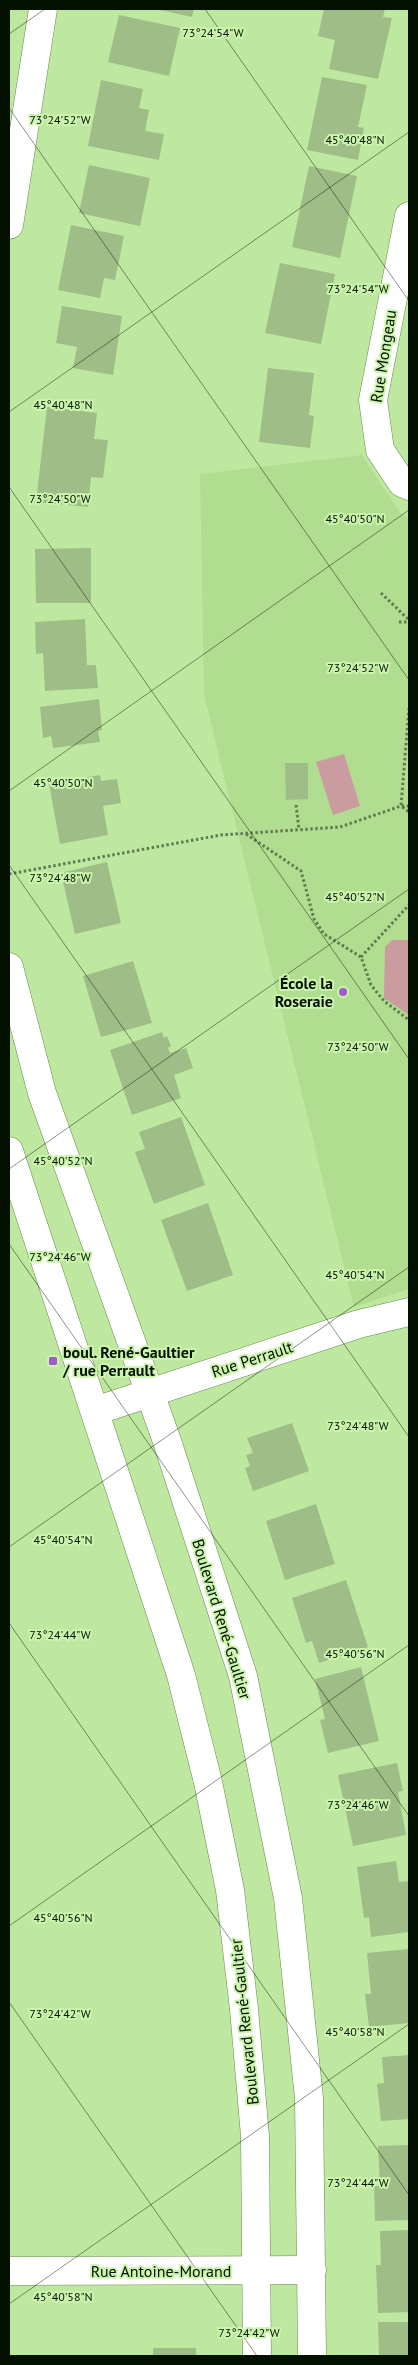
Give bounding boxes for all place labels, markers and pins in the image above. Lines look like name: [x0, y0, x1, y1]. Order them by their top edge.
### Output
place label: École la Roseraie: [275, 973, 333, 1011]
marker: École la Roseraie: [337, 986, 349, 998]
place label: boul. René-Gaultier / rue Perrault: [62, 1342, 195, 1380]
marker: boul. René-Gaultier / rue Perrault: [47, 1355, 59, 1367]

